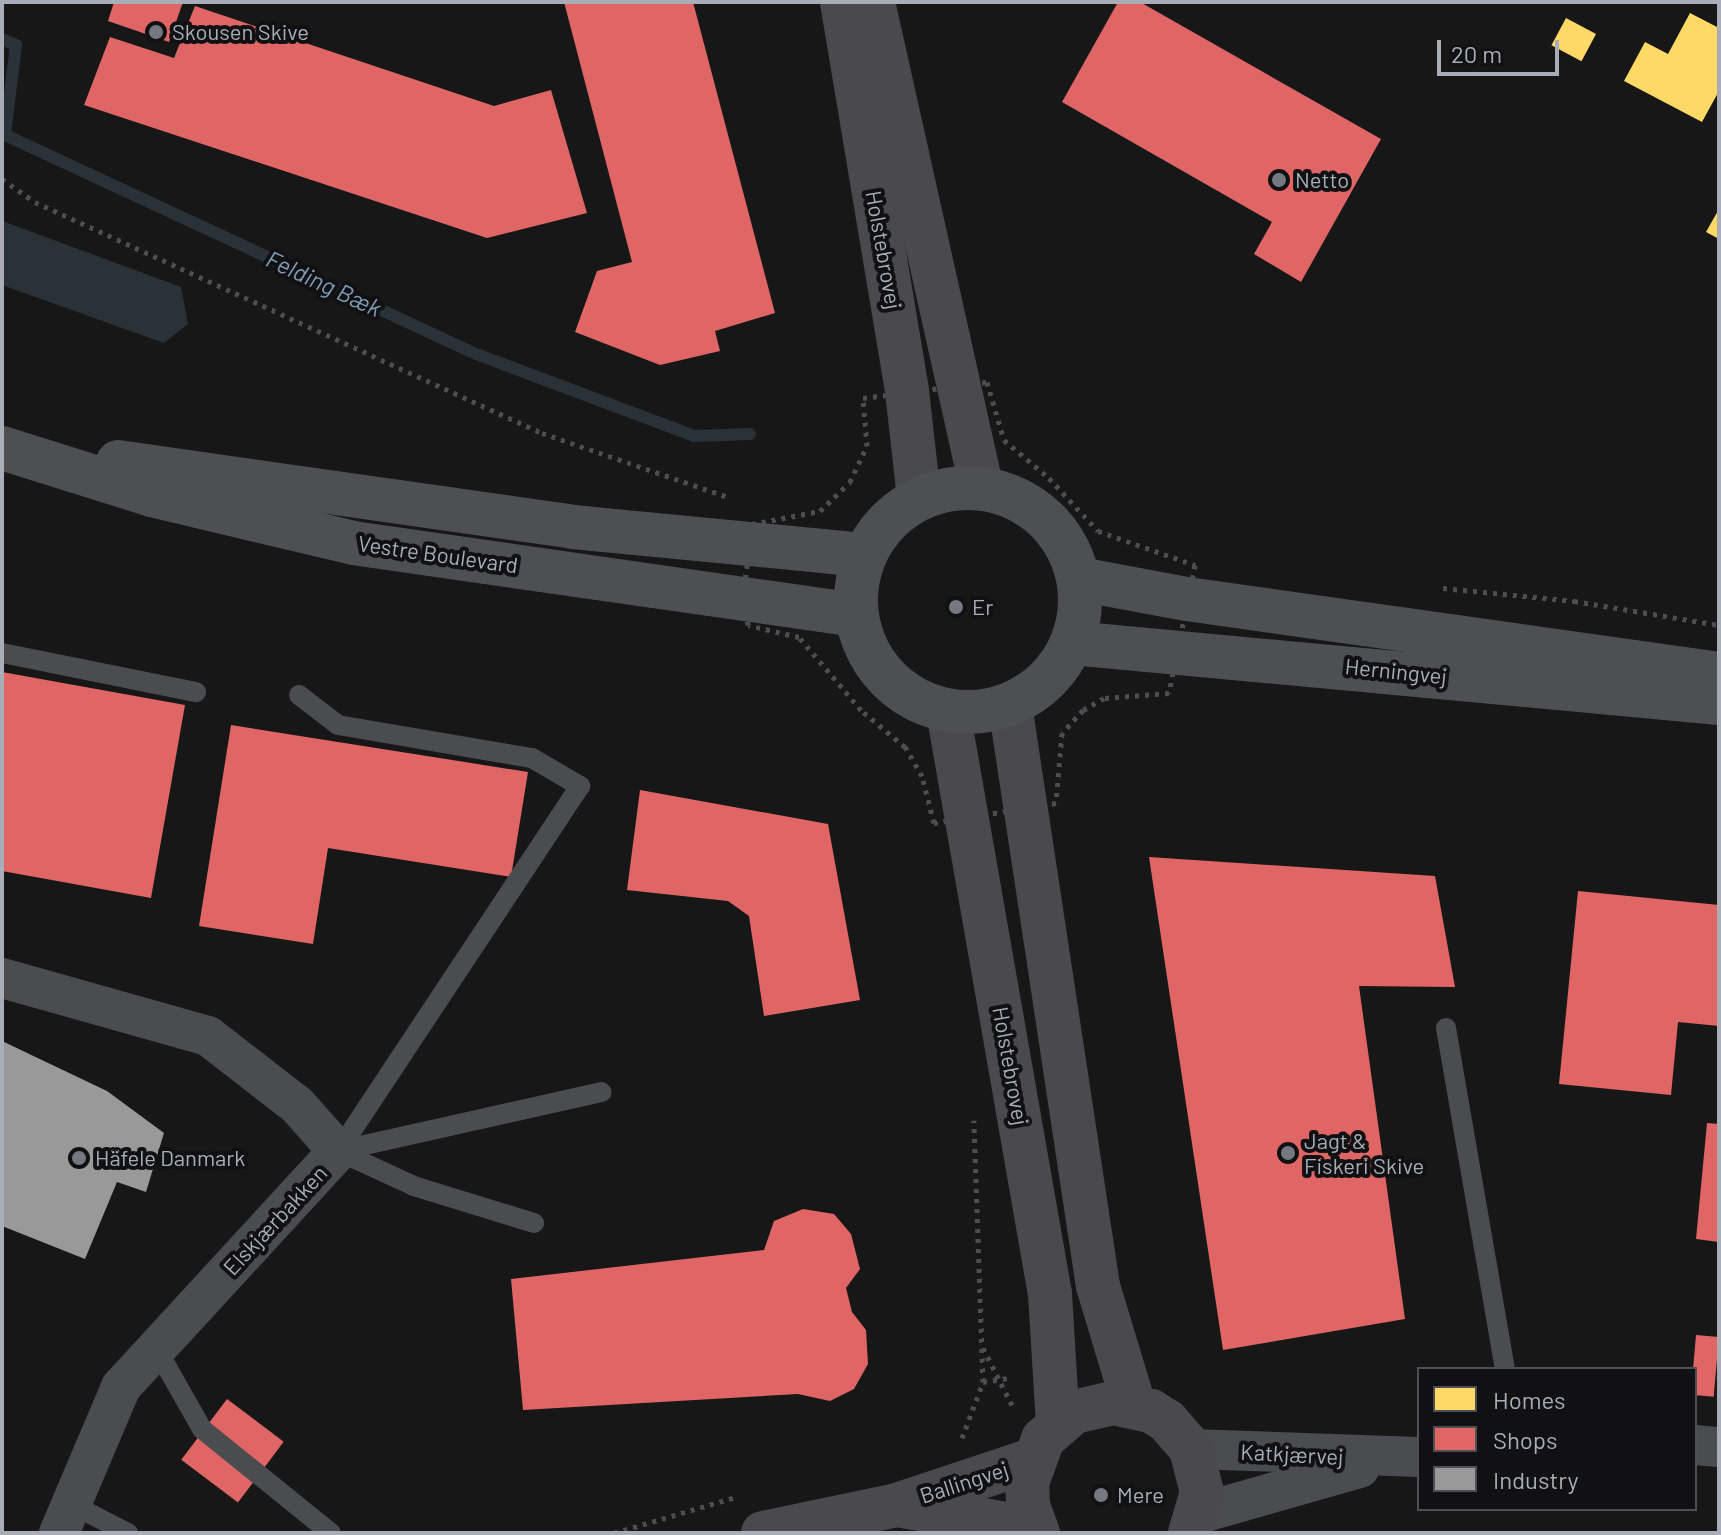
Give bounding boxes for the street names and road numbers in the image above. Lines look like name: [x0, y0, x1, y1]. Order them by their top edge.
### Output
street label: Holstebrovej: [861, 189, 907, 311]
street label: Vestre Boulevard: [356, 530, 520, 578]
street label: Herningvej: [1344, 653, 1448, 689]
street label: Holstebrovej: [988, 1005, 1034, 1127]
street label: Elskjærbakken: [218, 1160, 332, 1280]
street label: Katkjærvej: [1240, 1438, 1344, 1470]
street label: Ballingvej: [916, 1455, 1012, 1509]

